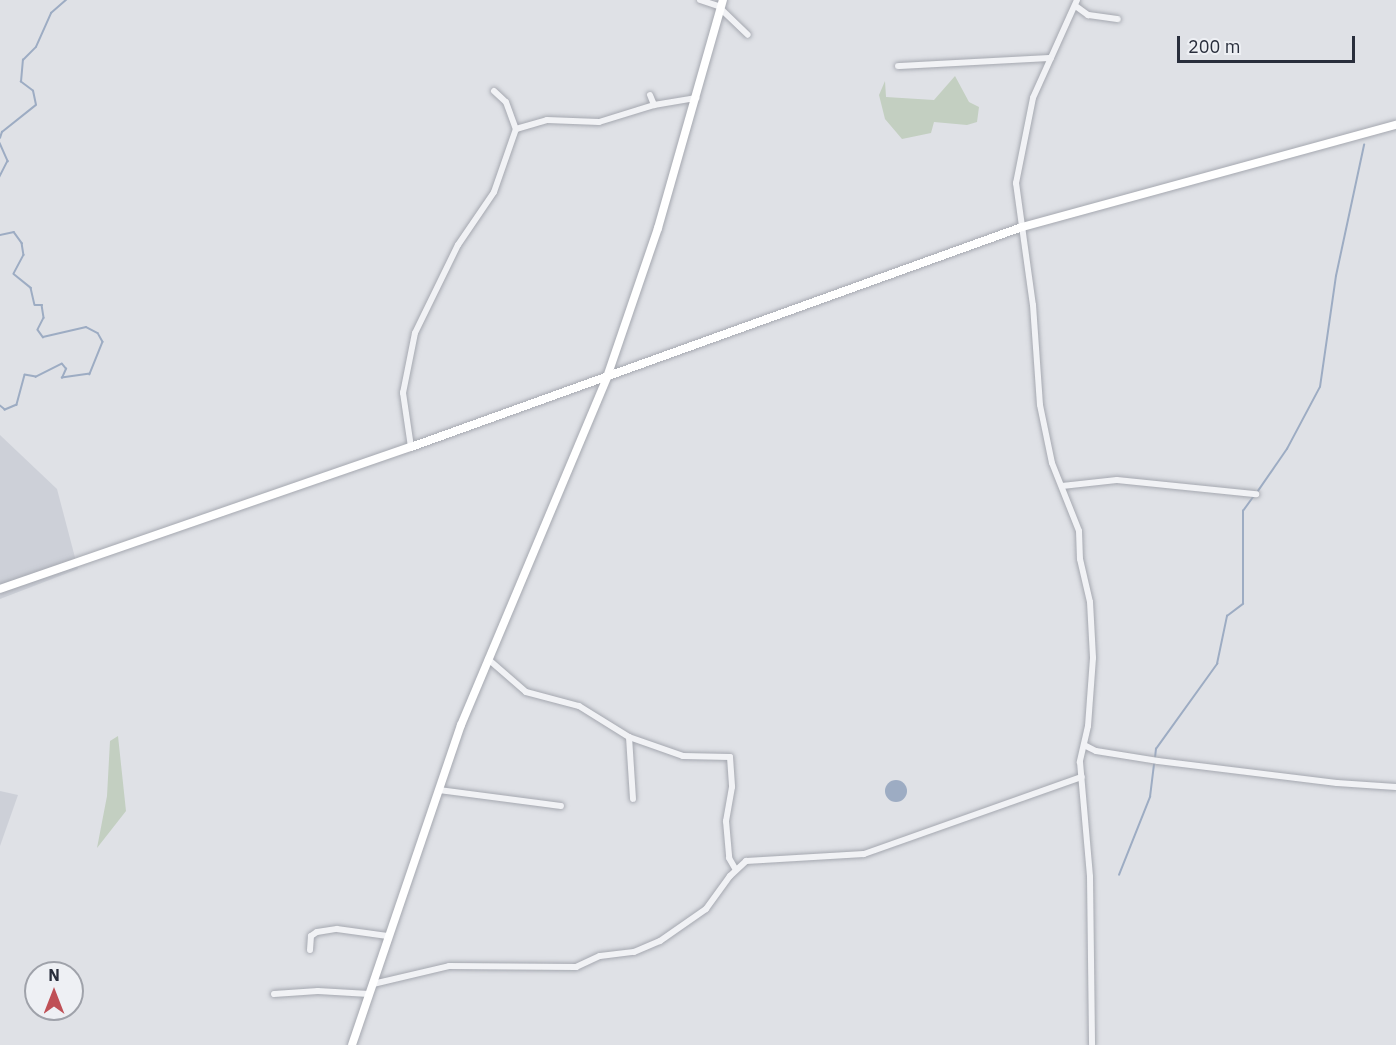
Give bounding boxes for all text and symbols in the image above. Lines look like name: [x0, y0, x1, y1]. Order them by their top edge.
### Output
scale bar: [1180, 24, 1358, 62]
text: 200 m: [1188, 35, 1240, 58]
north arrow: [24, 961, 84, 1021]
text: N: [48, 965, 60, 985]

